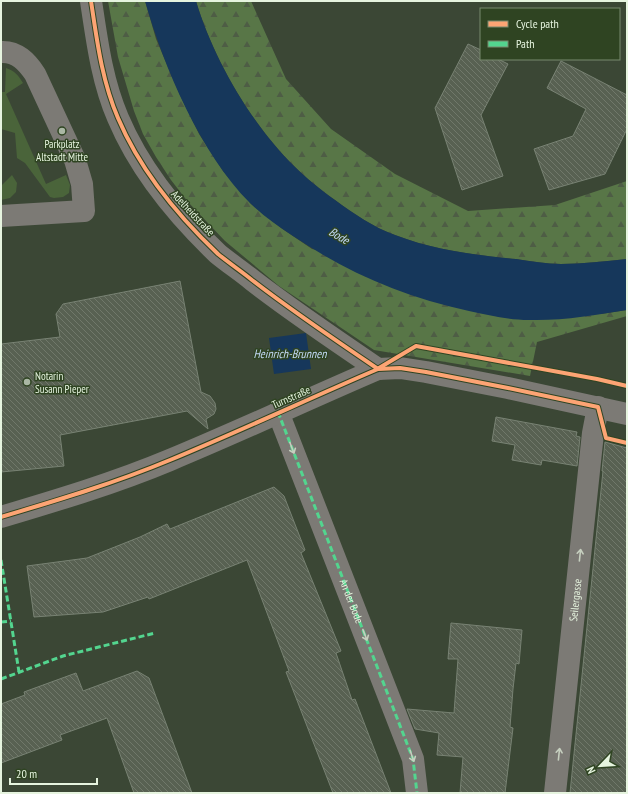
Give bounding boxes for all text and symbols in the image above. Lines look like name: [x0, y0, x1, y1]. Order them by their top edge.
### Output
legend: [480, 8, 620, 60]
text: Cycle path: [516, 16, 559, 31]
text: Path: [516, 36, 534, 51]
marker: Parkplatz Altstadt Mitte: [57, 126, 67, 136]
place label: Parkplatz Altstadt Mitte: [36, 137, 88, 164]
street label: Adelheidstraße: [168, 187, 218, 239]
water label: Bode: [326, 224, 353, 248]
water label: Heinrich-Brunnen: [253, 346, 327, 361]
place label: Notarin Susann Pieper: [35, 369, 89, 396]
marker: Notarin Susann Pieper: [22, 377, 32, 387]
street label: Turnstraße: [270, 382, 313, 412]
one-way arrow: [289, 442, 297, 454]
one-way arrow: [577, 549, 584, 562]
street label: An der Bode: [337, 577, 367, 626]
street label: Seilergasse: [566, 578, 585, 622]
one-way arrow: [361, 628, 369, 640]
north arrow: [580, 746, 620, 786]
one-way arrow: [555, 748, 563, 761]
one-way arrow: [408, 750, 416, 762]
scale bar: [10, 760, 97, 786]
text: N: [583, 765, 599, 776]
text: 20 m: [16, 766, 37, 781]

